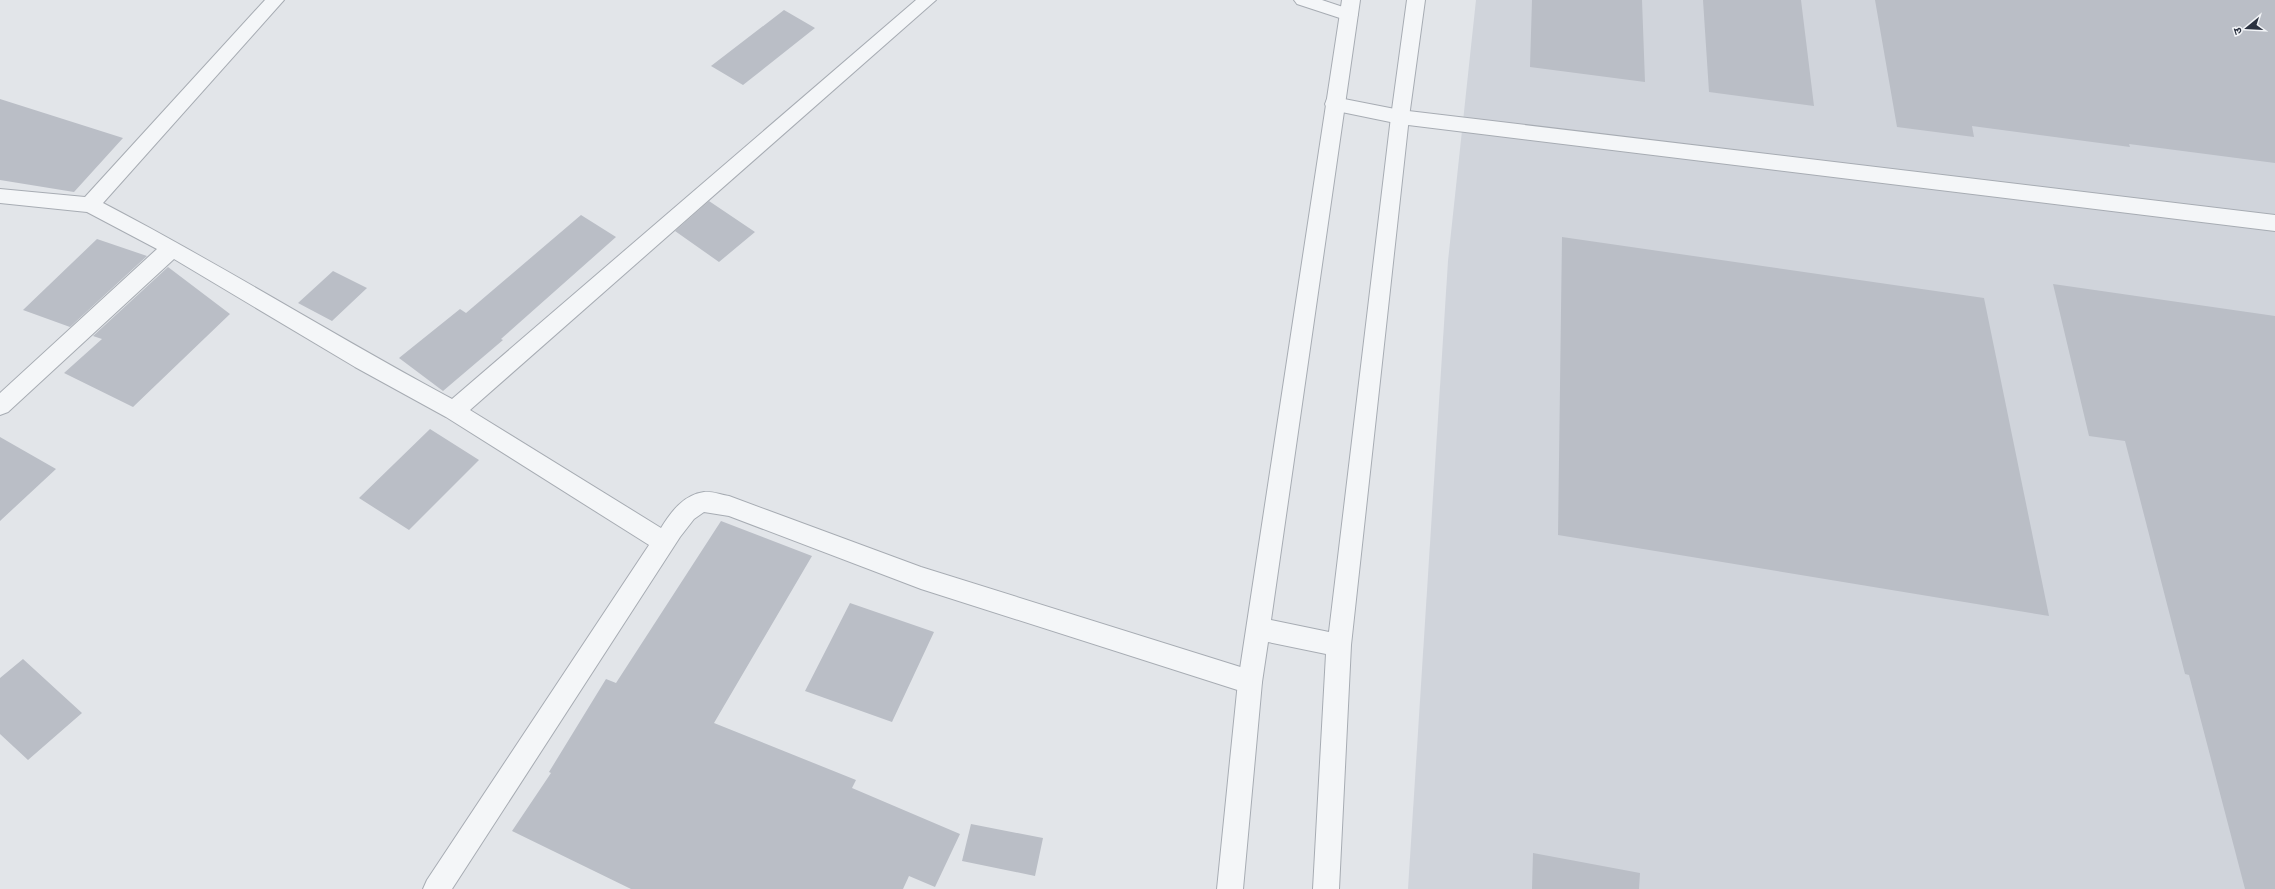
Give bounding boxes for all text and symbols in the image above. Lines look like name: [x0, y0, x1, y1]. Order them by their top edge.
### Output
north arrow: [2227, 8, 2267, 48]
text: उ: [2230, 25, 2245, 36]

